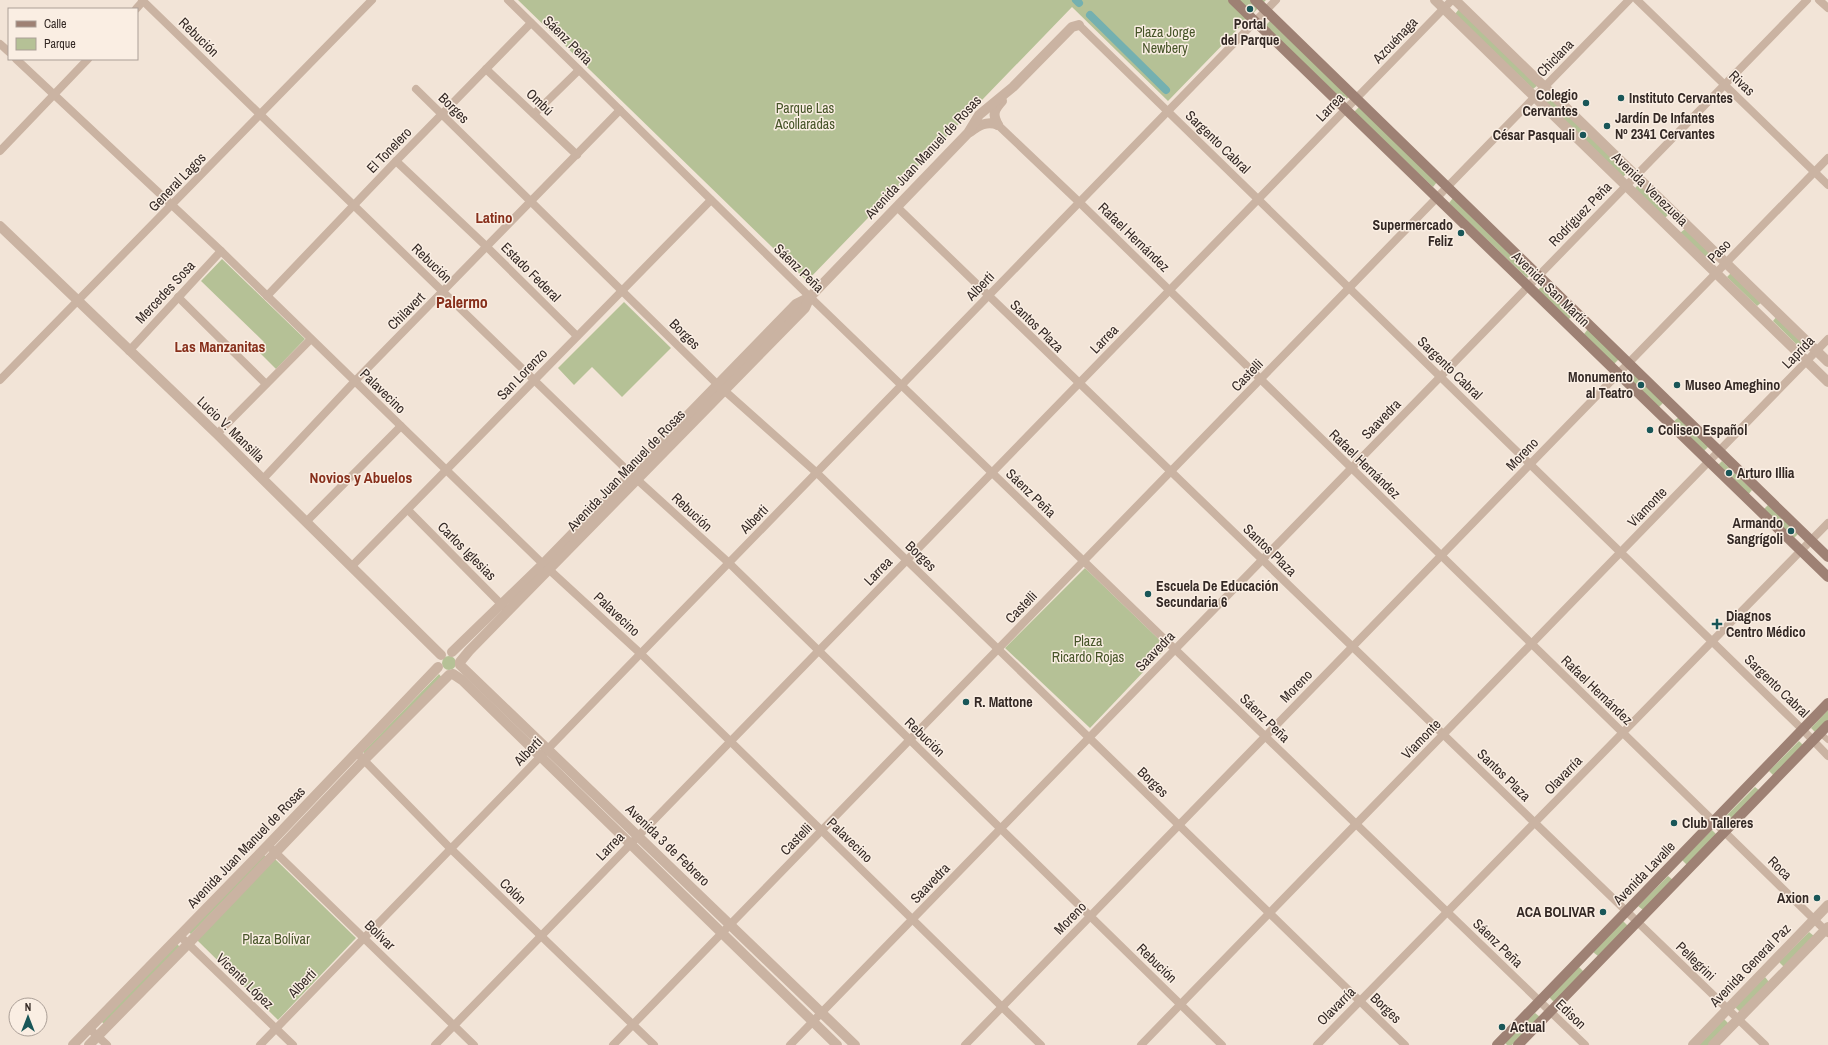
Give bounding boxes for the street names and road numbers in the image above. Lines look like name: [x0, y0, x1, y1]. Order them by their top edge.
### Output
street label: Sáenz Peña: [540, 12, 597, 69]
street label: Rebución: [175, 13, 223, 61]
street label: Azcuénaga: [1368, 13, 1422, 68]
street label: Chiclana: [1533, 35, 1578, 81]
street label: Rivas: [1725, 66, 1759, 100]
street label: Ombú: [523, 85, 557, 119]
street label: Larrea: [1312, 88, 1348, 125]
street label: Borges: [435, 89, 473, 127]
street label: Avenida Juan Manuel de Rosas: [860, 91, 985, 223]
street label: Sargento Cabral: [1182, 106, 1254, 178]
street label: El Tonelero: [363, 123, 415, 177]
street label: General Lagos: [144, 148, 210, 215]
street label: Avenida Venezuela: [1608, 148, 1692, 230]
street label: Rodríguez Peña: [1545, 177, 1616, 250]
street label: Rafael Hernández: [1094, 198, 1174, 276]
street label: Paso: [1703, 235, 1735, 267]
street label: Estado Federal: [497, 238, 565, 306]
street label: Rebución: [408, 239, 456, 287]
street label: Sáenz Peña: [770, 240, 828, 297]
street label: Avenida San Martín: [1508, 247, 1594, 331]
street label: Mercedes Sosa: [131, 256, 199, 327]
street label: Alberti: [961, 268, 998, 305]
street label: Chilavert: [383, 288, 429, 334]
street label: Santos Plaza: [1006, 296, 1068, 356]
street label: Borges: [666, 315, 704, 353]
street label: Larrea: [1086, 320, 1122, 357]
street label: Laprida: [1778, 331, 1818, 372]
street label: Sargento Cabral: [1414, 332, 1486, 404]
street label: San Lorenzo: [493, 344, 551, 404]
street label: Castelli: [1227, 355, 1267, 395]
street label: Palavecino: [356, 365, 410, 417]
street label: Lucio V. Mansilla: [193, 392, 269, 466]
street label: Saavedra: [1357, 395, 1405, 443]
street label: Avenida Juan Manuel de Rosas: [562, 405, 689, 535]
street label: Rafael Hernández: [1325, 425, 1405, 503]
street label: Moreno: [1502, 434, 1542, 474]
street label: Sáenz Peña: [1002, 465, 1060, 522]
street label: Viamonte: [1624, 483, 1670, 531]
street label: Rebución: [668, 489, 716, 535]
street label: Alberti: [735, 501, 772, 538]
street label: Carlos Iglesias: [434, 518, 500, 584]
street label: Santos Plaza: [1239, 520, 1301, 580]
street label: Borges: [902, 537, 941, 575]
street label: Larrea: [860, 552, 896, 589]
street label: Castelli: [1001, 587, 1041, 627]
street label: Palavecino: [590, 588, 644, 640]
street label: Saavedra: [1131, 627, 1179, 675]
street label: Sargento Cabral: [1741, 650, 1813, 722]
street label: Rafael Hernández: [1557, 651, 1637, 729]
street label: Moreno: [1276, 666, 1316, 706]
street label: Sáenz Peña: [1236, 690, 1294, 747]
street label: Rebución: [901, 713, 949, 761]
street label: Viamonte: [1398, 715, 1444, 763]
street label: Alberti: [509, 733, 546, 770]
street label: Santos Plaza: [1473, 745, 1535, 805]
street label: Olavarría: [1540, 751, 1586, 798]
street label: Borges: [1134, 763, 1173, 801]
street label: Avenida Juan Manuel de Rosas: [182, 782, 309, 912]
street label: Avenida 3 de Febrero: [621, 800, 714, 890]
street label: Palavecino: [823, 814, 877, 866]
street label: Castelli: [776, 819, 816, 859]
street label: Larrea: [592, 827, 628, 864]
street label: Avenida Lavalle: [1609, 837, 1679, 909]
street label: Roca: [1764, 852, 1796, 884]
street label: Saavedra: [906, 859, 954, 907]
street label: Colón: [496, 874, 530, 908]
street label: Moreno: [1050, 898, 1090, 938]
street label: Sáenz Peña: [1469, 915, 1527, 972]
street label: Bolívar: [361, 916, 399, 954]
street label: Avenida General Paz: [1705, 919, 1794, 1011]
street label: Pellegrini: [1672, 938, 1720, 984]
street label: Rebución: [1133, 939, 1181, 987]
street label: Vicente López: [212, 949, 278, 1013]
street label: Alberti: [283, 965, 320, 1002]
street label: Olavarría: [1313, 983, 1359, 1029]
street label: Borges: [1367, 989, 1406, 1027]
street label: Edison: [1552, 995, 1590, 1033]

